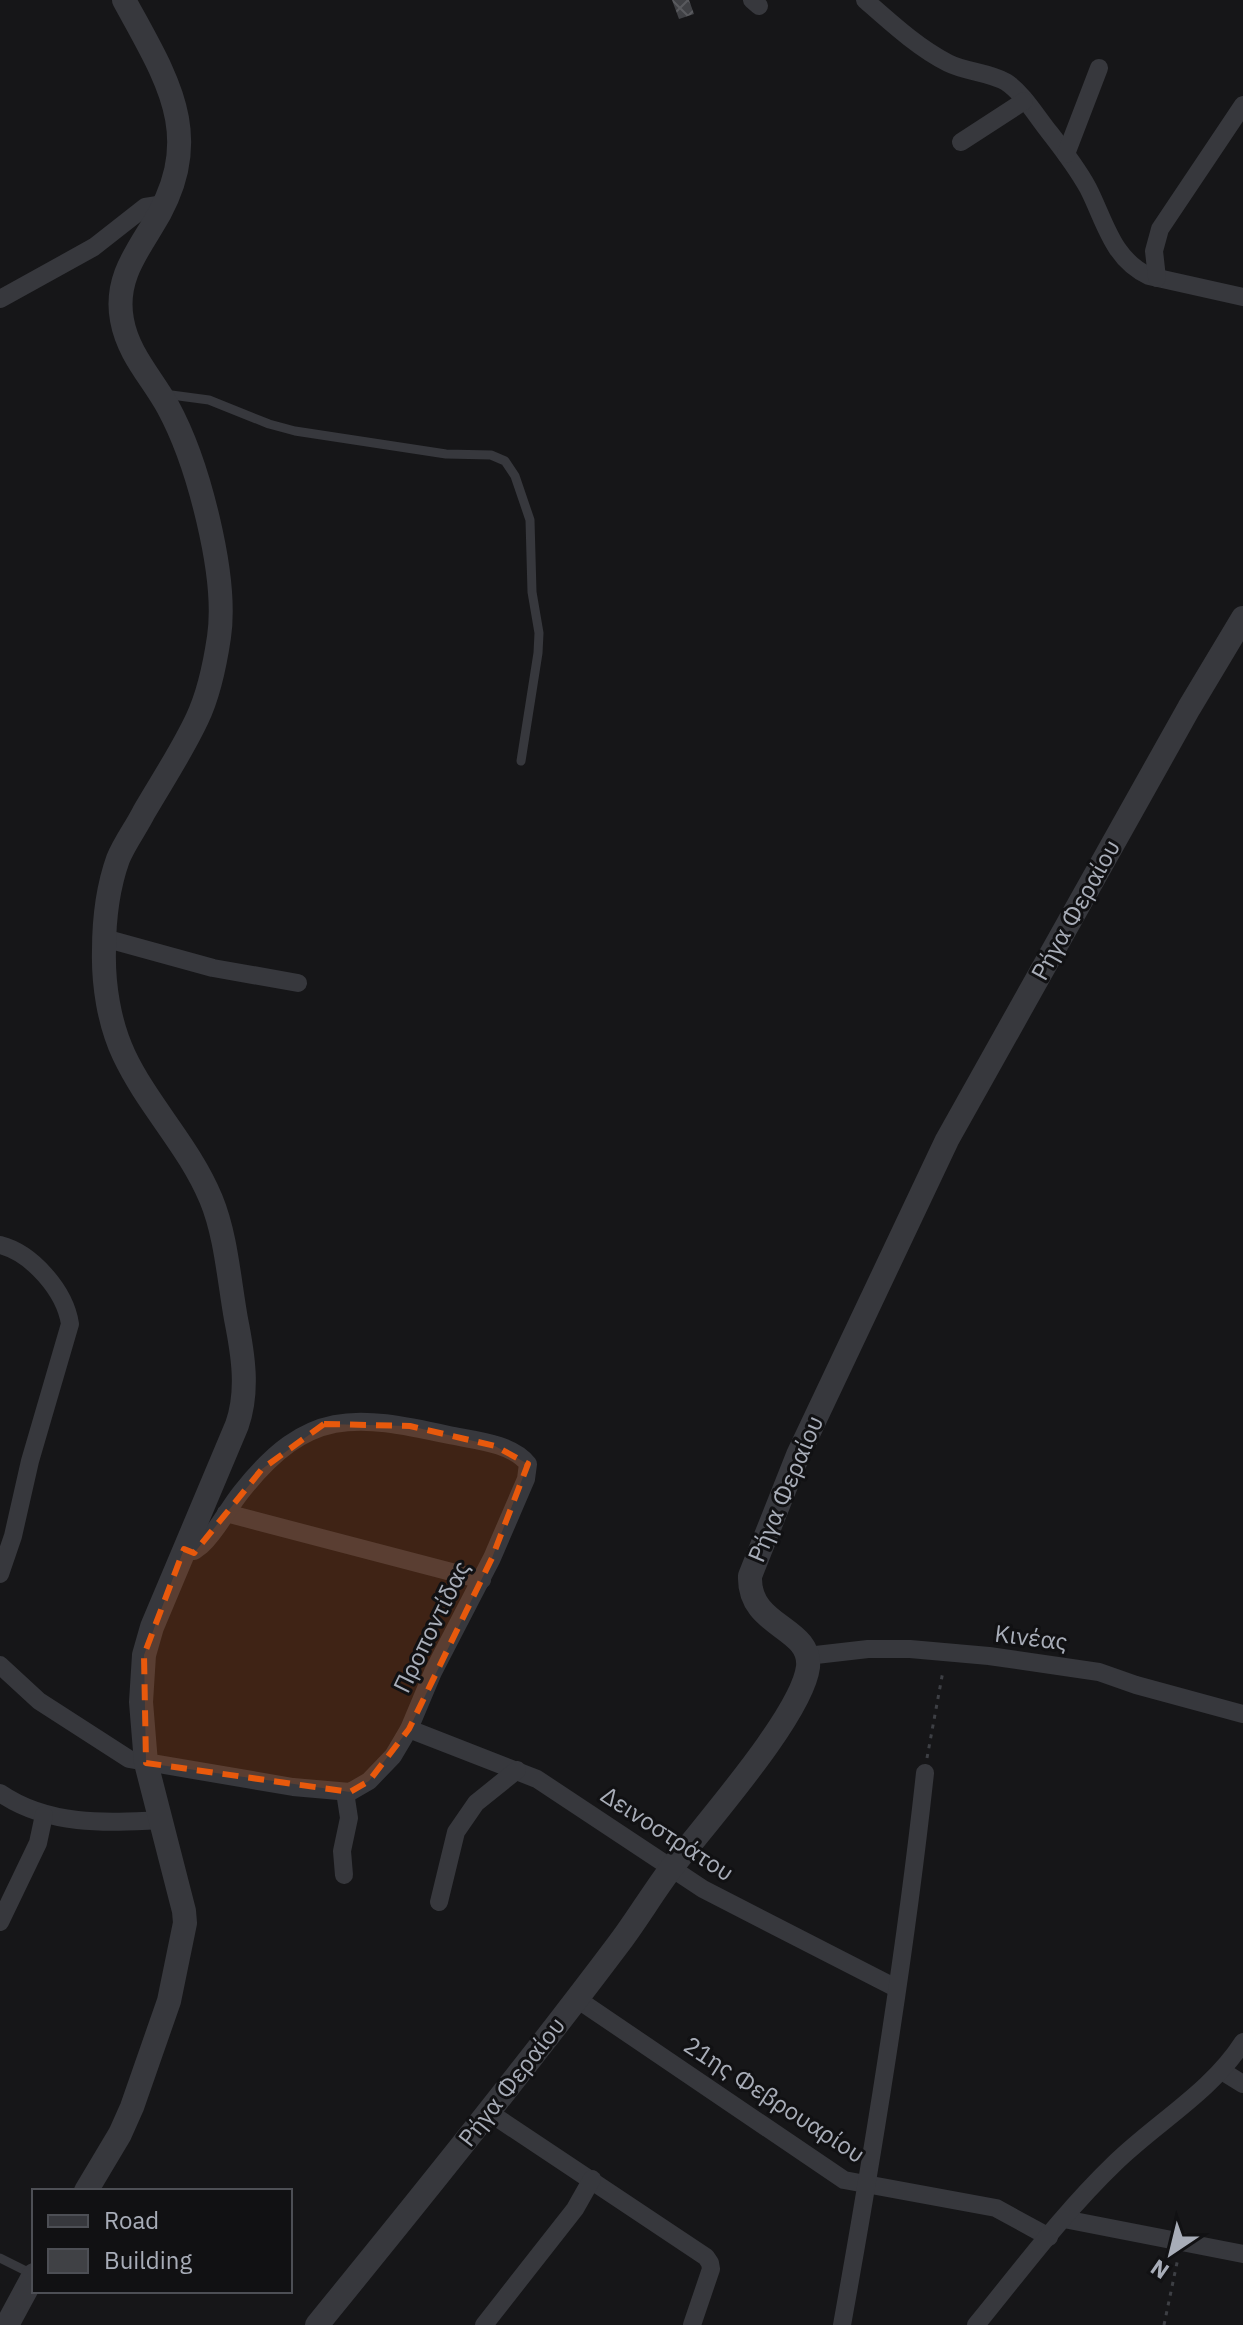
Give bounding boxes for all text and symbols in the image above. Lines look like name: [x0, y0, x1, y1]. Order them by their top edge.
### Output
street label: Ρήγα Φεραίου: [1023, 833, 1127, 986]
street label: Ρήγα Φεραίου: [740, 1410, 830, 1567]
street label: Προποντίδας: [385, 1555, 477, 1698]
street label: Κινέας: [993, 1617, 1069, 1657]
street label: Δεινοστράτου: [595, 1778, 740, 1888]
street label: Ρήγα Φεραίου: [450, 2010, 572, 2153]
street label: 21ης Φεβρουαρίου: [678, 2029, 871, 2170]
legend: [32, 2189, 292, 2293]
text: Road: [104, 2204, 159, 2236]
north arrow: [1131, 2213, 1211, 2293]
text: Building: [104, 2244, 192, 2276]
text: N: [1144, 2253, 1174, 2286]

